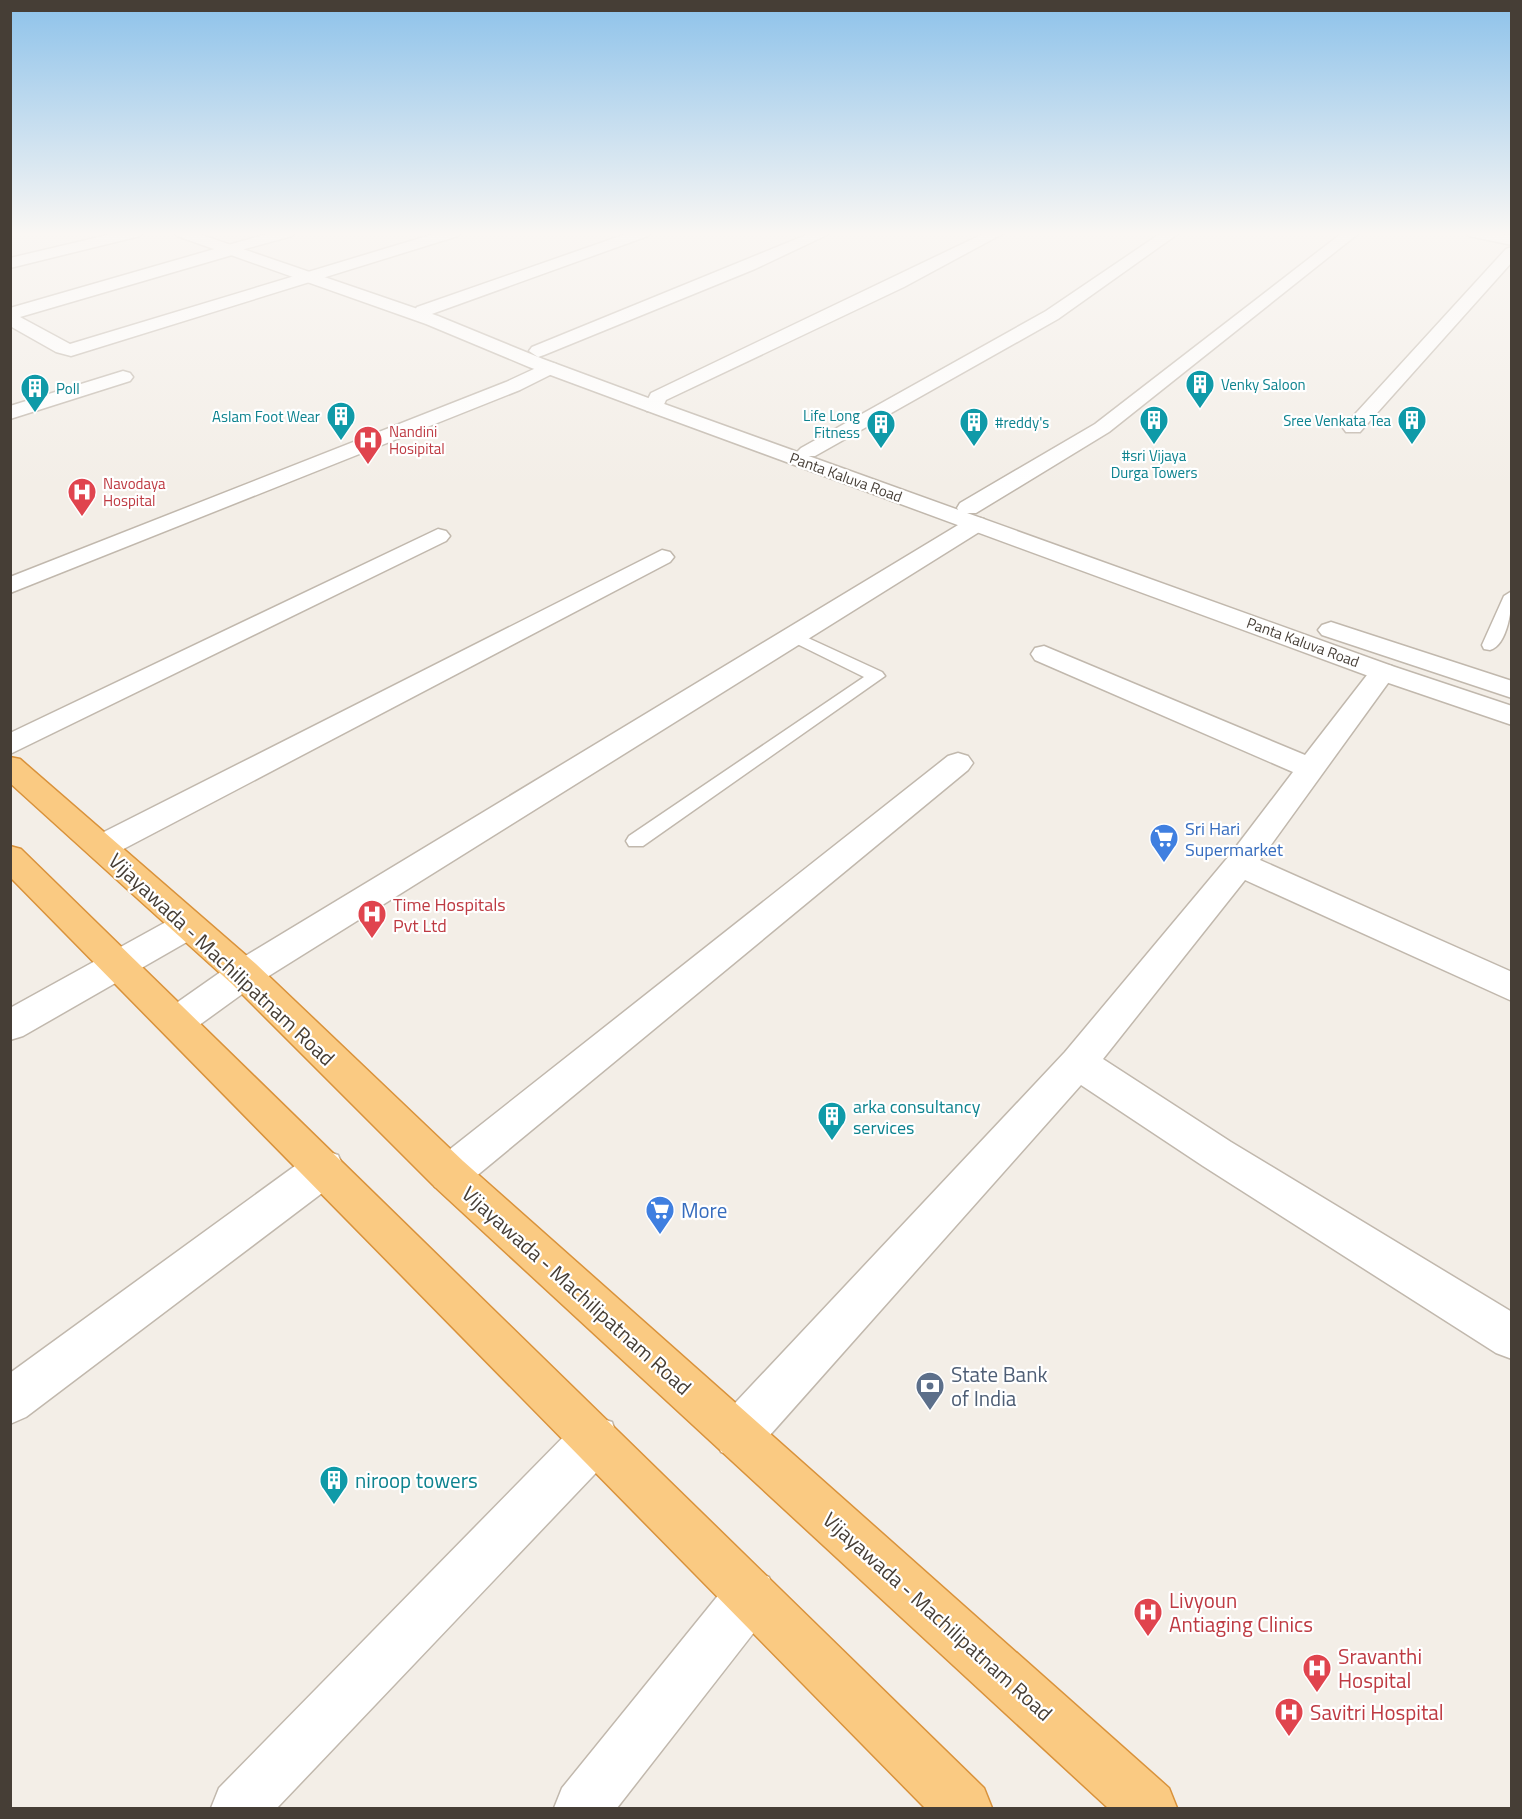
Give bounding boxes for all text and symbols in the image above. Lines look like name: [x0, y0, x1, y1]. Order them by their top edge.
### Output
building icon: Venky Saloon: [1184, 368, 1216, 410]
building icon: Poll: [19, 372, 51, 414]
place label: Venky Saloon: [1221, 373, 1306, 396]
place label: Poll: [56, 377, 80, 400]
building icon: Aslam Foot Wear: [325, 400, 357, 442]
place label: Life Long Fitness: [803, 404, 860, 444]
building icon: #sri Vijaya Durga Towers: [1138, 404, 1170, 446]
building icon: Sree Venkata Tea: [1396, 404, 1428, 446]
place label: Aslam Foot Wear: [212, 405, 320, 428]
building icon: #reddy's: [958, 406, 990, 448]
building icon: Life Long Fitness: [865, 408, 897, 450]
place label: Sree Venkata Tea: [1283, 409, 1391, 432]
place label: #reddy's: [995, 411, 1049, 434]
place label: Nandini Hosipital: [389, 420, 445, 460]
hospital icon: Nandini Hosipital: [352, 424, 384, 466]
place label: #sri Vijaya Durga Towers: [1111, 444, 1197, 484]
street label: Panta Kaluva Road: [786, 446, 906, 508]
place label: Navodaya Hospital: [103, 472, 166, 512]
hospital icon: Navodaya Hospital: [66, 476, 98, 518]
street label: Panta Kaluva Road: [1243, 611, 1363, 673]
place label: Sri Hari Supermarket: [1185, 815, 1284, 863]
supermarket icon: Sri Hari Supermarket: [1148, 822, 1180, 864]
street label: Vijayawada - Machilipatnam Road: [101, 845, 343, 1073]
place label: Time Hospitals Pvt Ltd: [393, 891, 506, 939]
hospital icon: Time Hospitals Pvt Ltd: [356, 898, 388, 940]
place label: arka consultancy services: [853, 1093, 981, 1141]
building icon: arka consultancy services: [816, 1100, 848, 1142]
street label: Vijayawada - Machilipatnam Road: [455, 1178, 699, 1402]
supermarket icon: More: [644, 1194, 676, 1236]
place label: More: [681, 1194, 727, 1226]
place label: State Bank of India: [951, 1358, 1047, 1414]
bank icon: State Bank of India: [914, 1370, 946, 1412]
building icon: niroop towers: [318, 1464, 350, 1506]
place label: niroop towers: [355, 1464, 478, 1496]
street label: Vijayawada - Machilipatnam Road: [816, 1504, 1060, 1728]
place label: Livyoun Antiaging Clinics: [1169, 1584, 1313, 1640]
hospital icon: Livyoun Antiaging Clinics: [1132, 1596, 1164, 1638]
place label: Sravanthi Hospital: [1338, 1640, 1422, 1696]
hospital icon: Sravanthi Hospital: [1301, 1652, 1333, 1694]
hospital icon: Savitri Hospital: [1273, 1696, 1305, 1738]
place label: Savitri Hospital: [1310, 1696, 1444, 1728]

